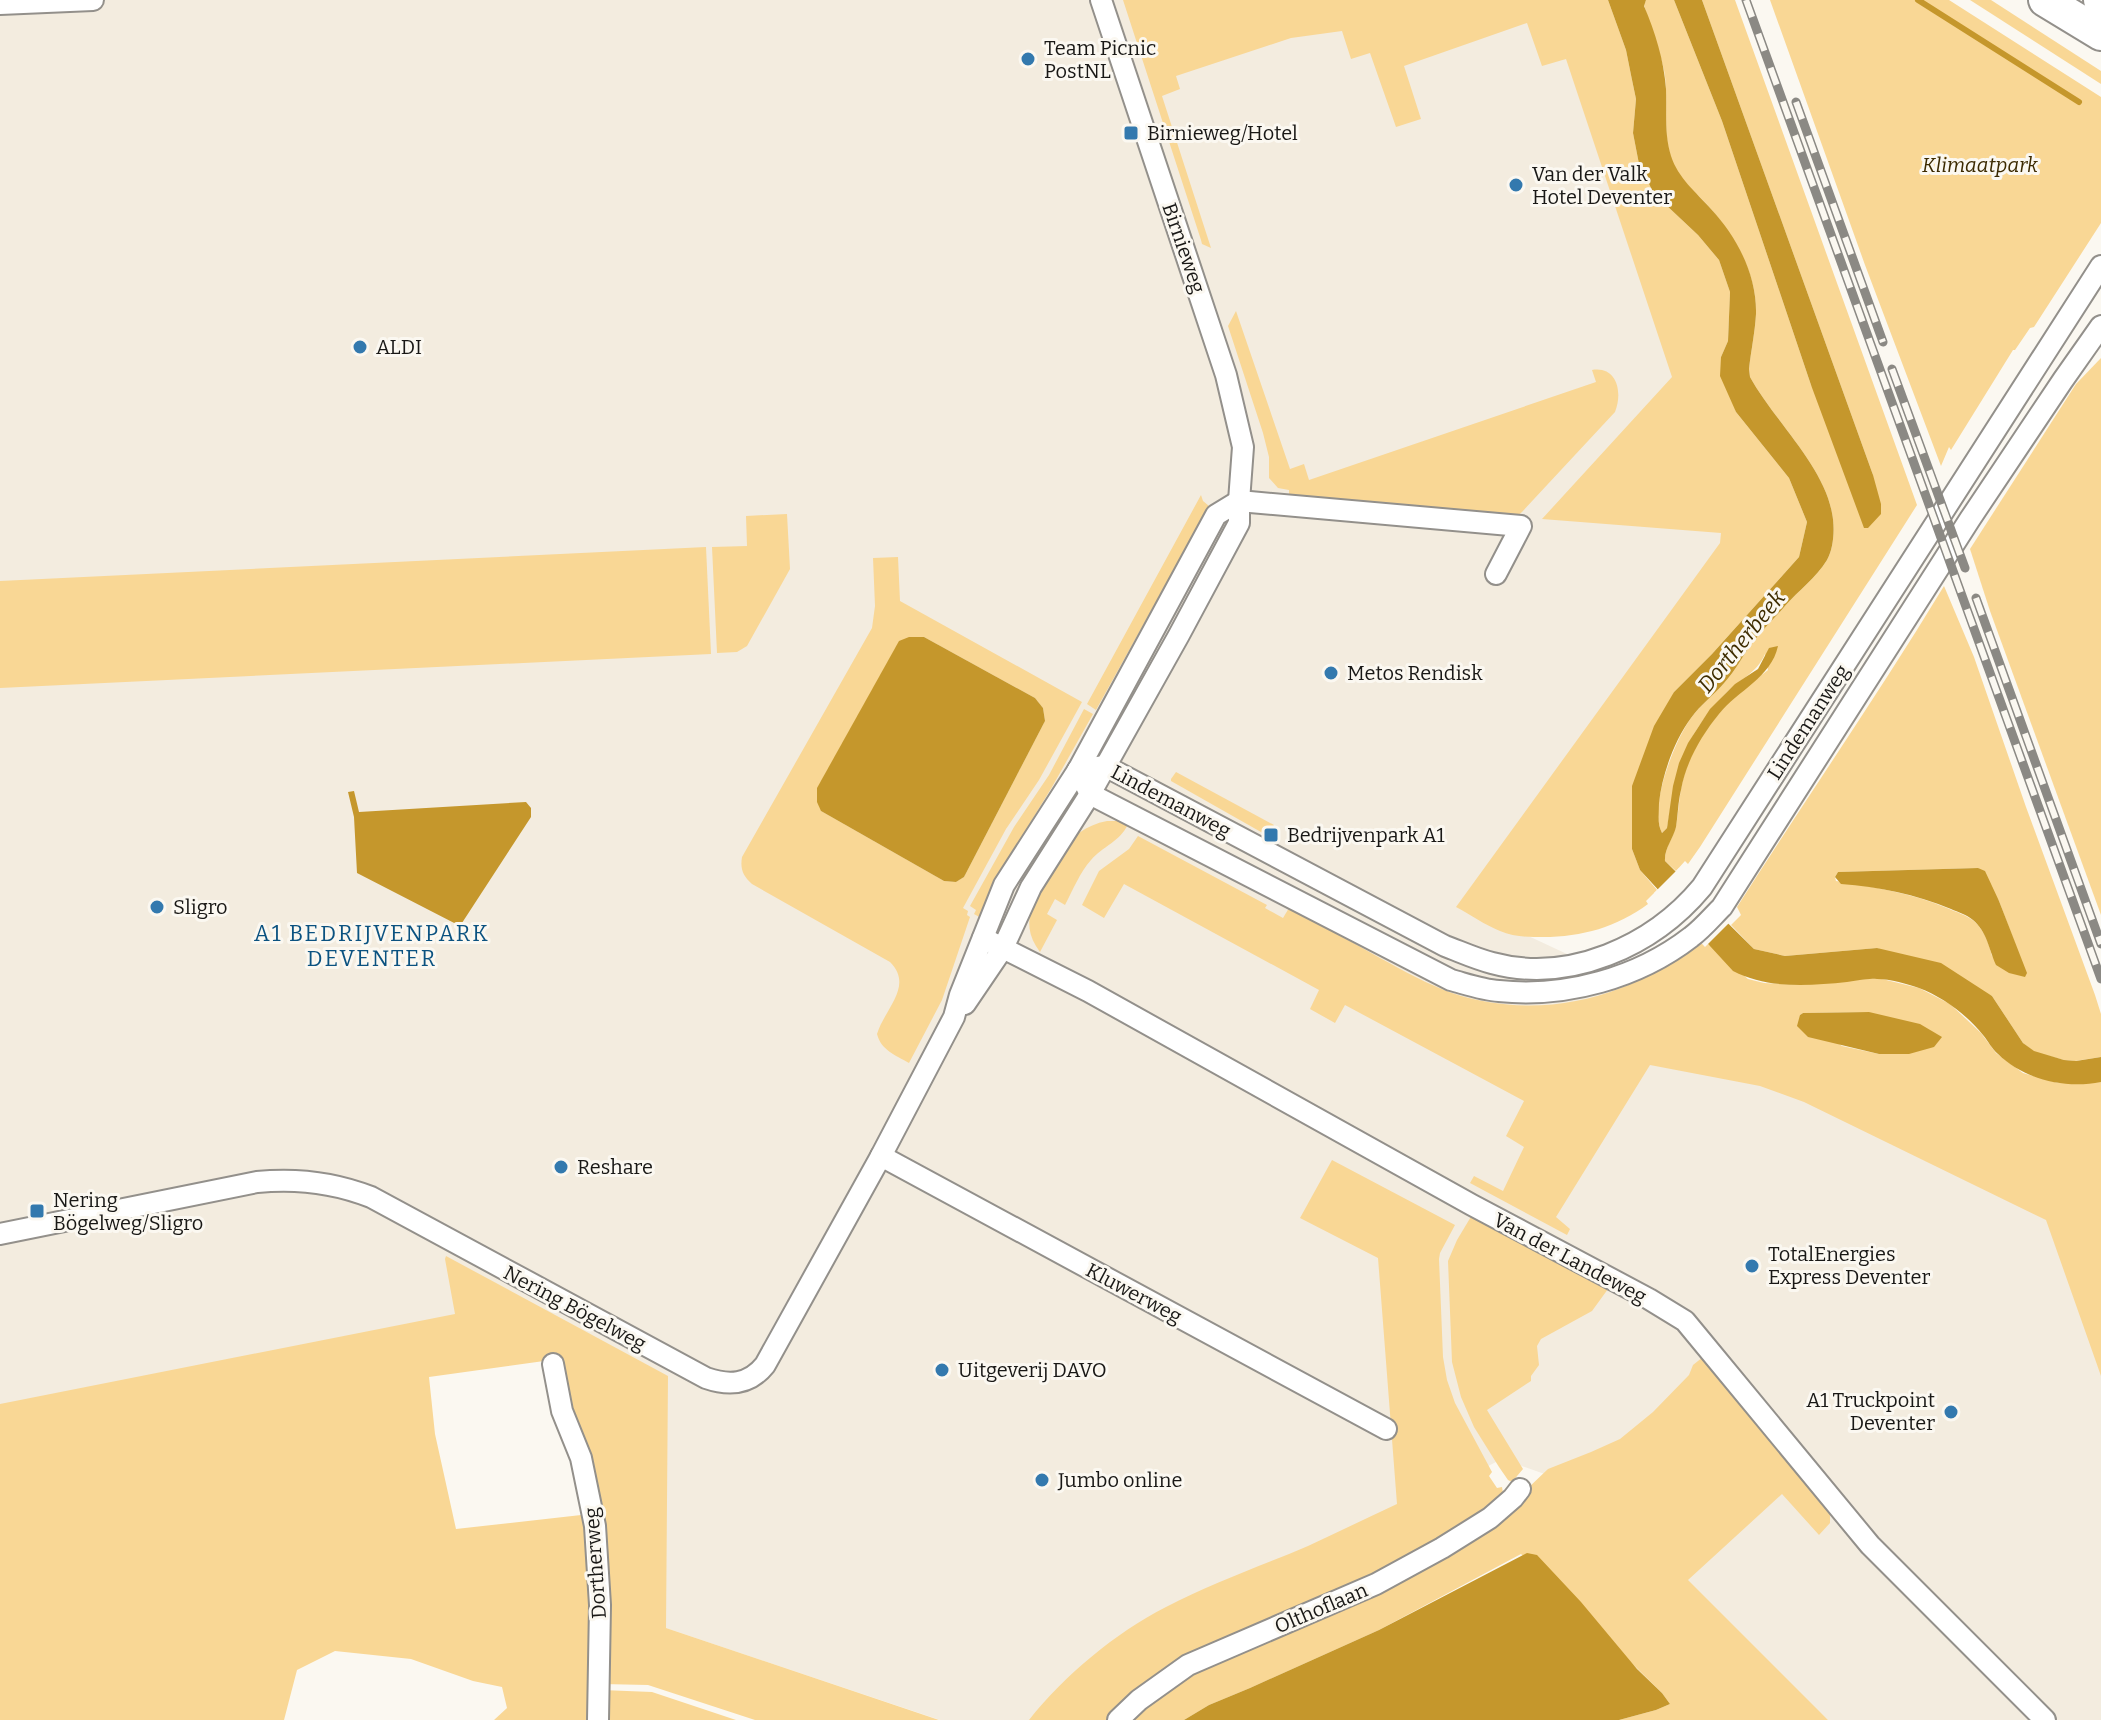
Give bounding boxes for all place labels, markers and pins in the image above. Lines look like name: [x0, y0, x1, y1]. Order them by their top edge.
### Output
place label: Team Picnic PostNL: [1044, 36, 1156, 83]
marker: Team Picnic PostNL: [1019, 50, 1037, 68]
place label: Birnieweg/Hotel: [1147, 121, 1298, 145]
marker: Birnieweg/Hotel: [1122, 124, 1140, 142]
place label: Van der Valk Hotel Deventer: [1532, 162, 1672, 209]
marker: Van der Valk Hotel Deventer: [1507, 176, 1525, 194]
place label: ALDI: [376, 335, 422, 359]
marker: ALDI: [351, 338, 369, 356]
place label: Metos Rendisk: [1347, 661, 1483, 685]
marker: Metos Rendisk: [1322, 664, 1340, 682]
place label: Bedrijvenpark A1: [1287, 823, 1445, 848]
marker: Bedrijvenpark A1: [1262, 826, 1280, 844]
place label: Sligro: [173, 895, 228, 919]
marker: Sligro: [148, 898, 166, 916]
place label: Reshare: [577, 1155, 653, 1179]
marker: Reshare: [552, 1158, 570, 1176]
place label: Nering Bögelweg/Sligro: [53, 1188, 203, 1235]
marker: Nering Bögelweg/Sligro: [28, 1202, 46, 1220]
place label: TotalEnergies Express Deventer: [1768, 1242, 1930, 1289]
marker: TotalEnergies Express Deventer: [1743, 1257, 1761, 1275]
place label: Uitgeverij DAVO: [958, 1358, 1107, 1383]
marker: Uitgeverij DAVO: [933, 1361, 951, 1379]
place label: A1 Truckpoint Deventer: [1806, 1388, 1935, 1435]
marker: A1 Truckpoint Deventer: [1942, 1403, 1960, 1421]
place label: Jumbo online: [1057, 1468, 1182, 1492]
marker: Jumbo online: [1033, 1471, 1051, 1489]

